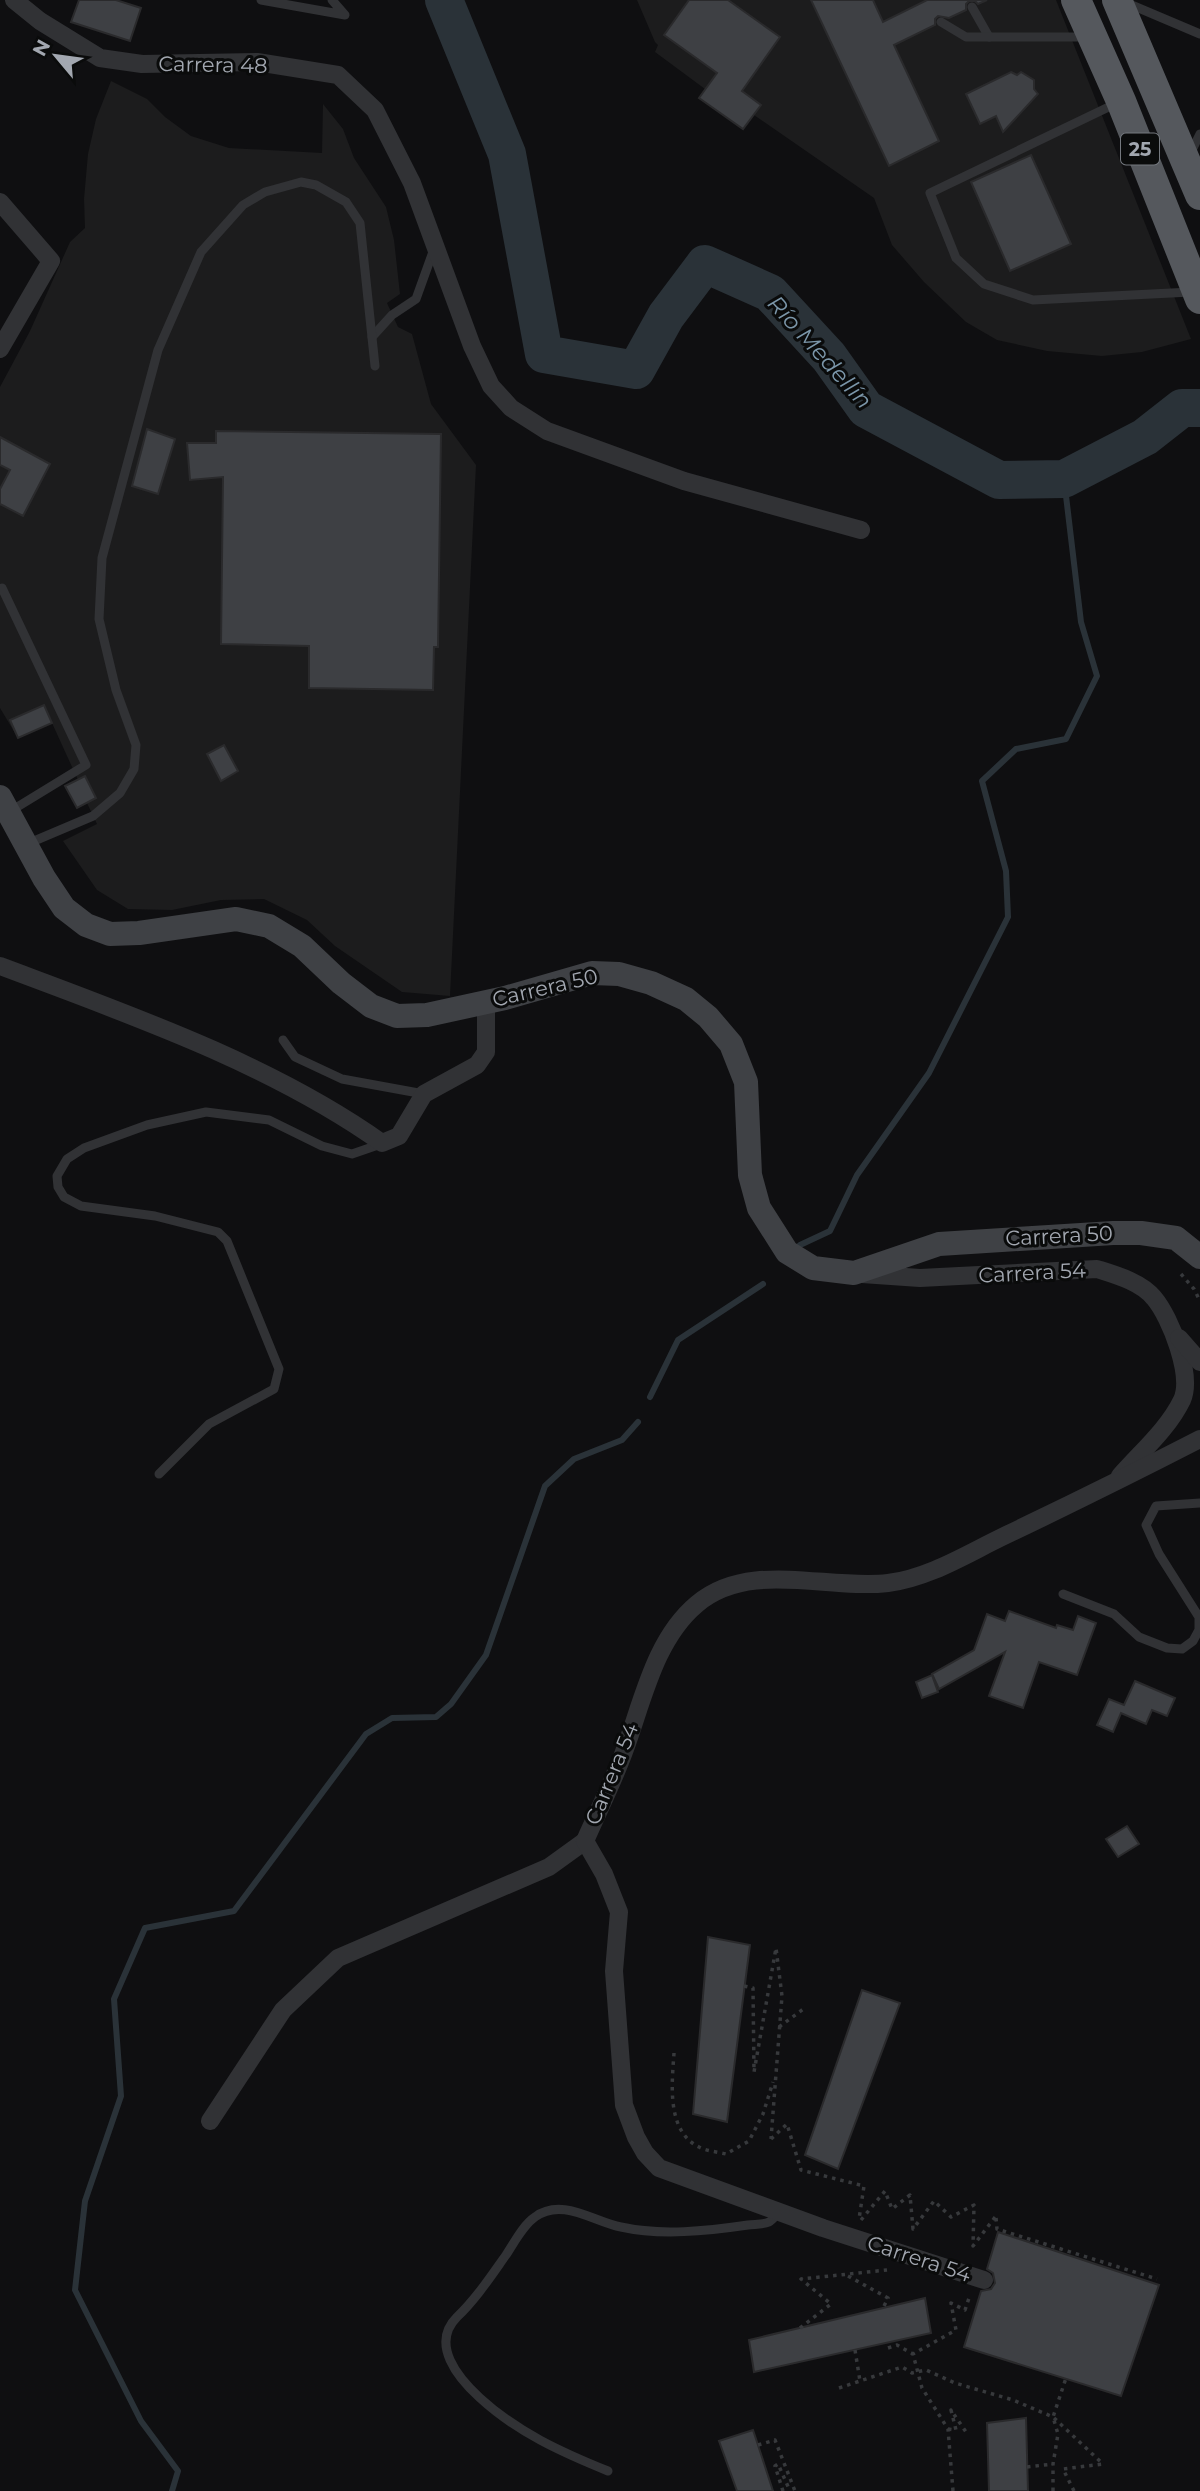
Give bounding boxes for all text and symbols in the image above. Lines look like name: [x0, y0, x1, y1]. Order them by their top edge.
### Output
north arrow: [21, 21, 91, 91]
text: N: [28, 36, 55, 60]
street label: Carrera 48: [158, 51, 268, 78]
road number: 25: [1121, 134, 1159, 164]
water label: Río Medellín: [762, 290, 878, 414]
street label: Carrera 50: [490, 963, 600, 1012]
street label: Carrera 50: [1005, 1220, 1113, 1251]
street label: Carrera 54: [978, 1257, 1086, 1288]
street label: Carrera 54: [580, 1719, 643, 1828]
street label: Carrera 54: [864, 2230, 974, 2287]

